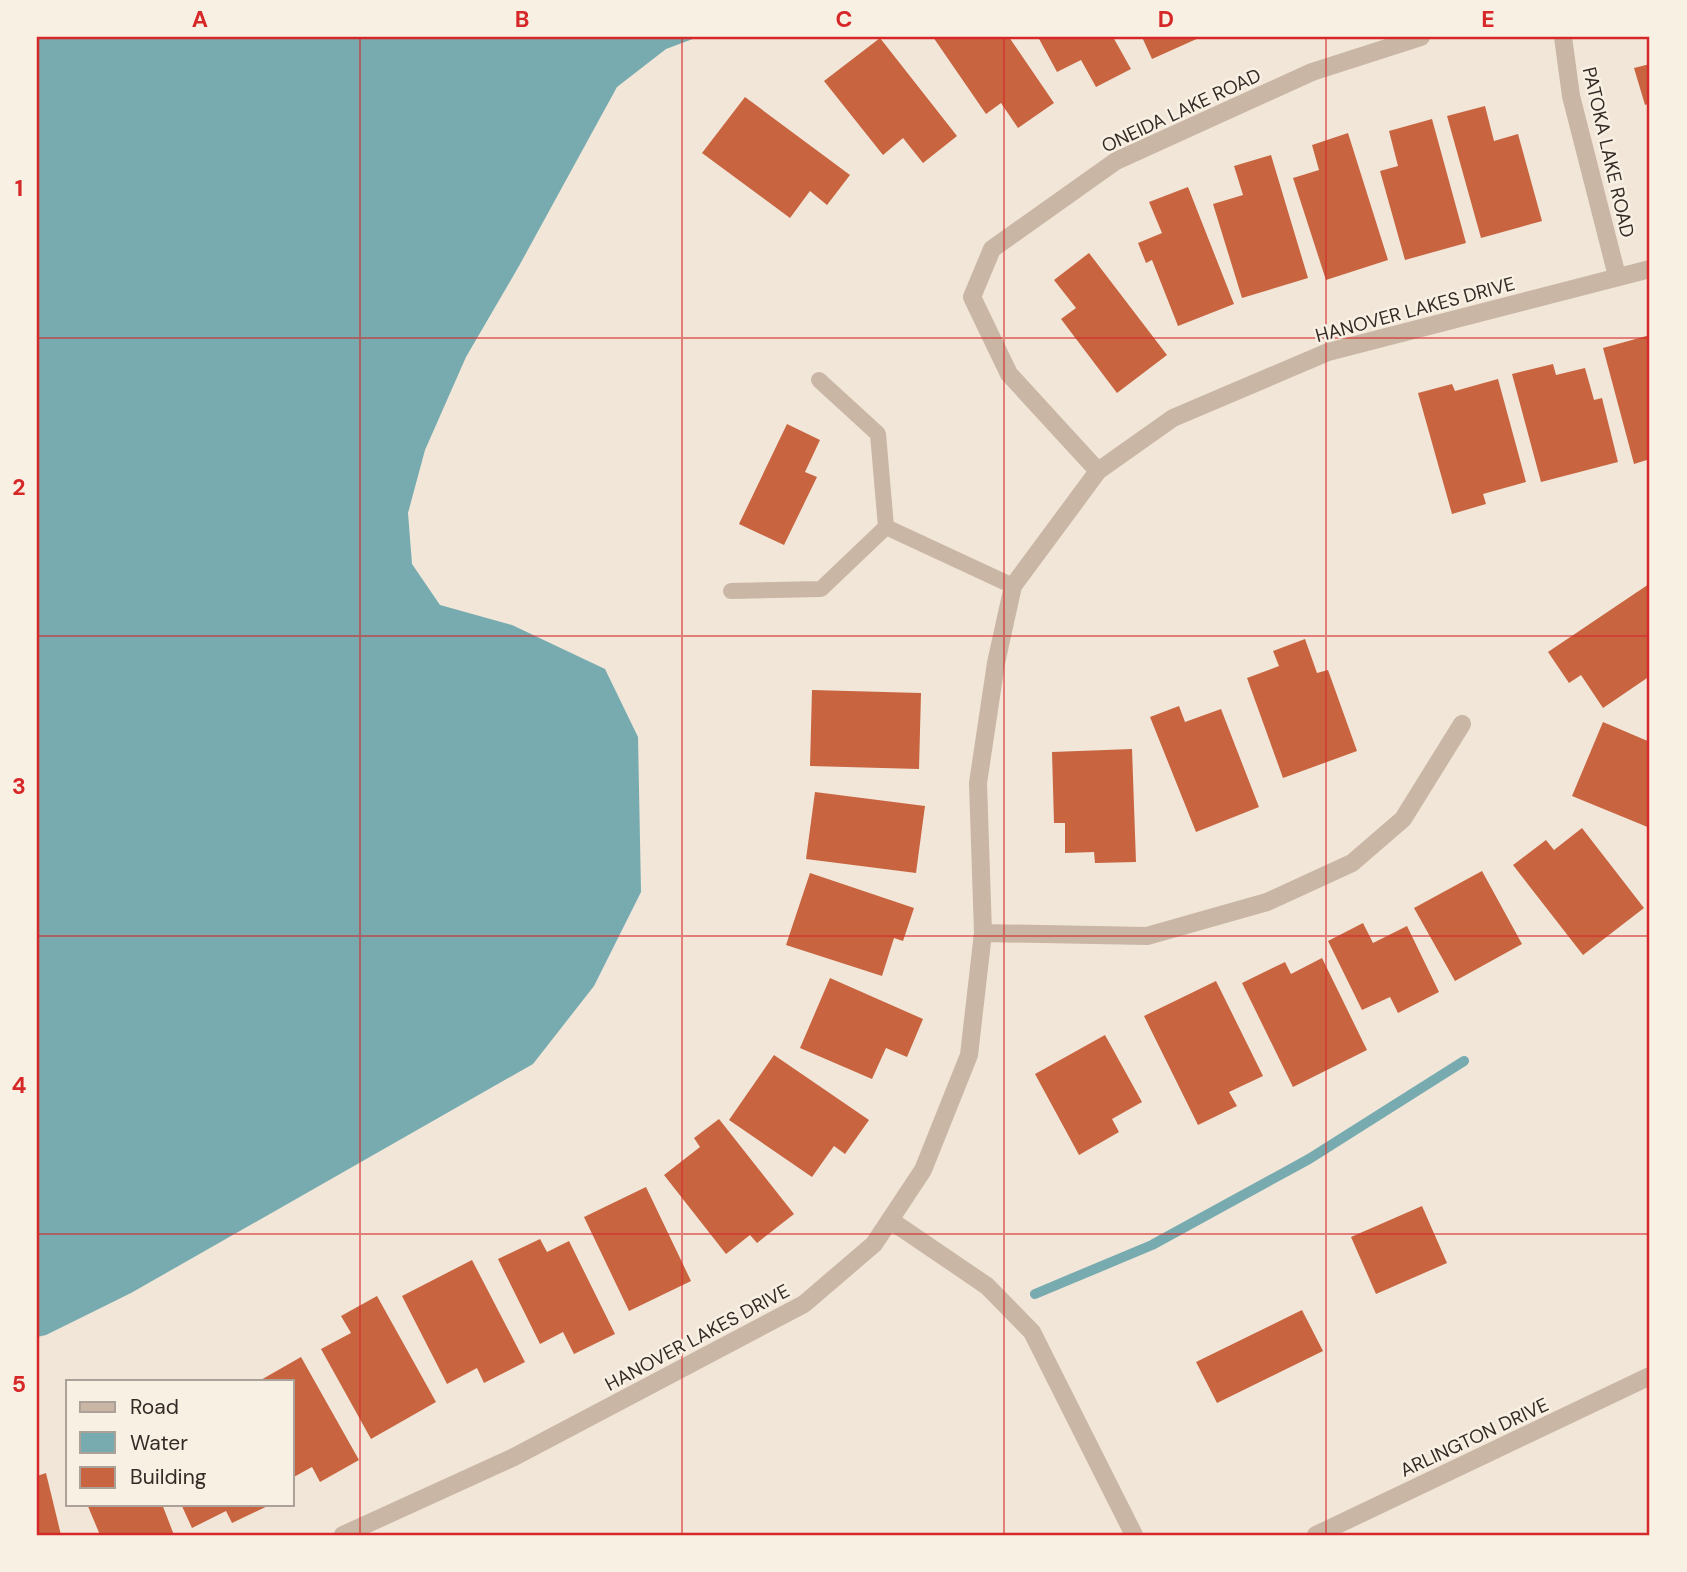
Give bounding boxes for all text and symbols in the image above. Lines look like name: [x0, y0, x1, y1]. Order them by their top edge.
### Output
text: A: [192, 4, 208, 34]
text: B: [515, 4, 529, 34]
text: C: [836, 4, 852, 34]
text: D: [1158, 4, 1174, 34]
text: E: [1481, 4, 1495, 34]
street label: ONEIDA LAKE ROAD: [1098, 63, 1265, 158]
street label: PATOKA LAKE ROAD: [1577, 64, 1640, 240]
text: 1: [15, 173, 23, 203]
street label: HANOVER LAKES DRIVE: [1313, 271, 1518, 348]
text: 2: [12, 472, 26, 502]
text: 3: [12, 771, 26, 801]
text: 4: [12, 1070, 27, 1100]
street label: HANOVER LAKES DRIVE: [601, 1278, 794, 1397]
text: 5: [12, 1369, 26, 1399]
legend: [66, 1380, 294, 1506]
street label: ARLINGTON DRIVE: [1396, 1392, 1552, 1483]
text: Road: [130, 1393, 179, 1421]
text: Water: [130, 1429, 188, 1457]
text: Building: [130, 1463, 207, 1491]

